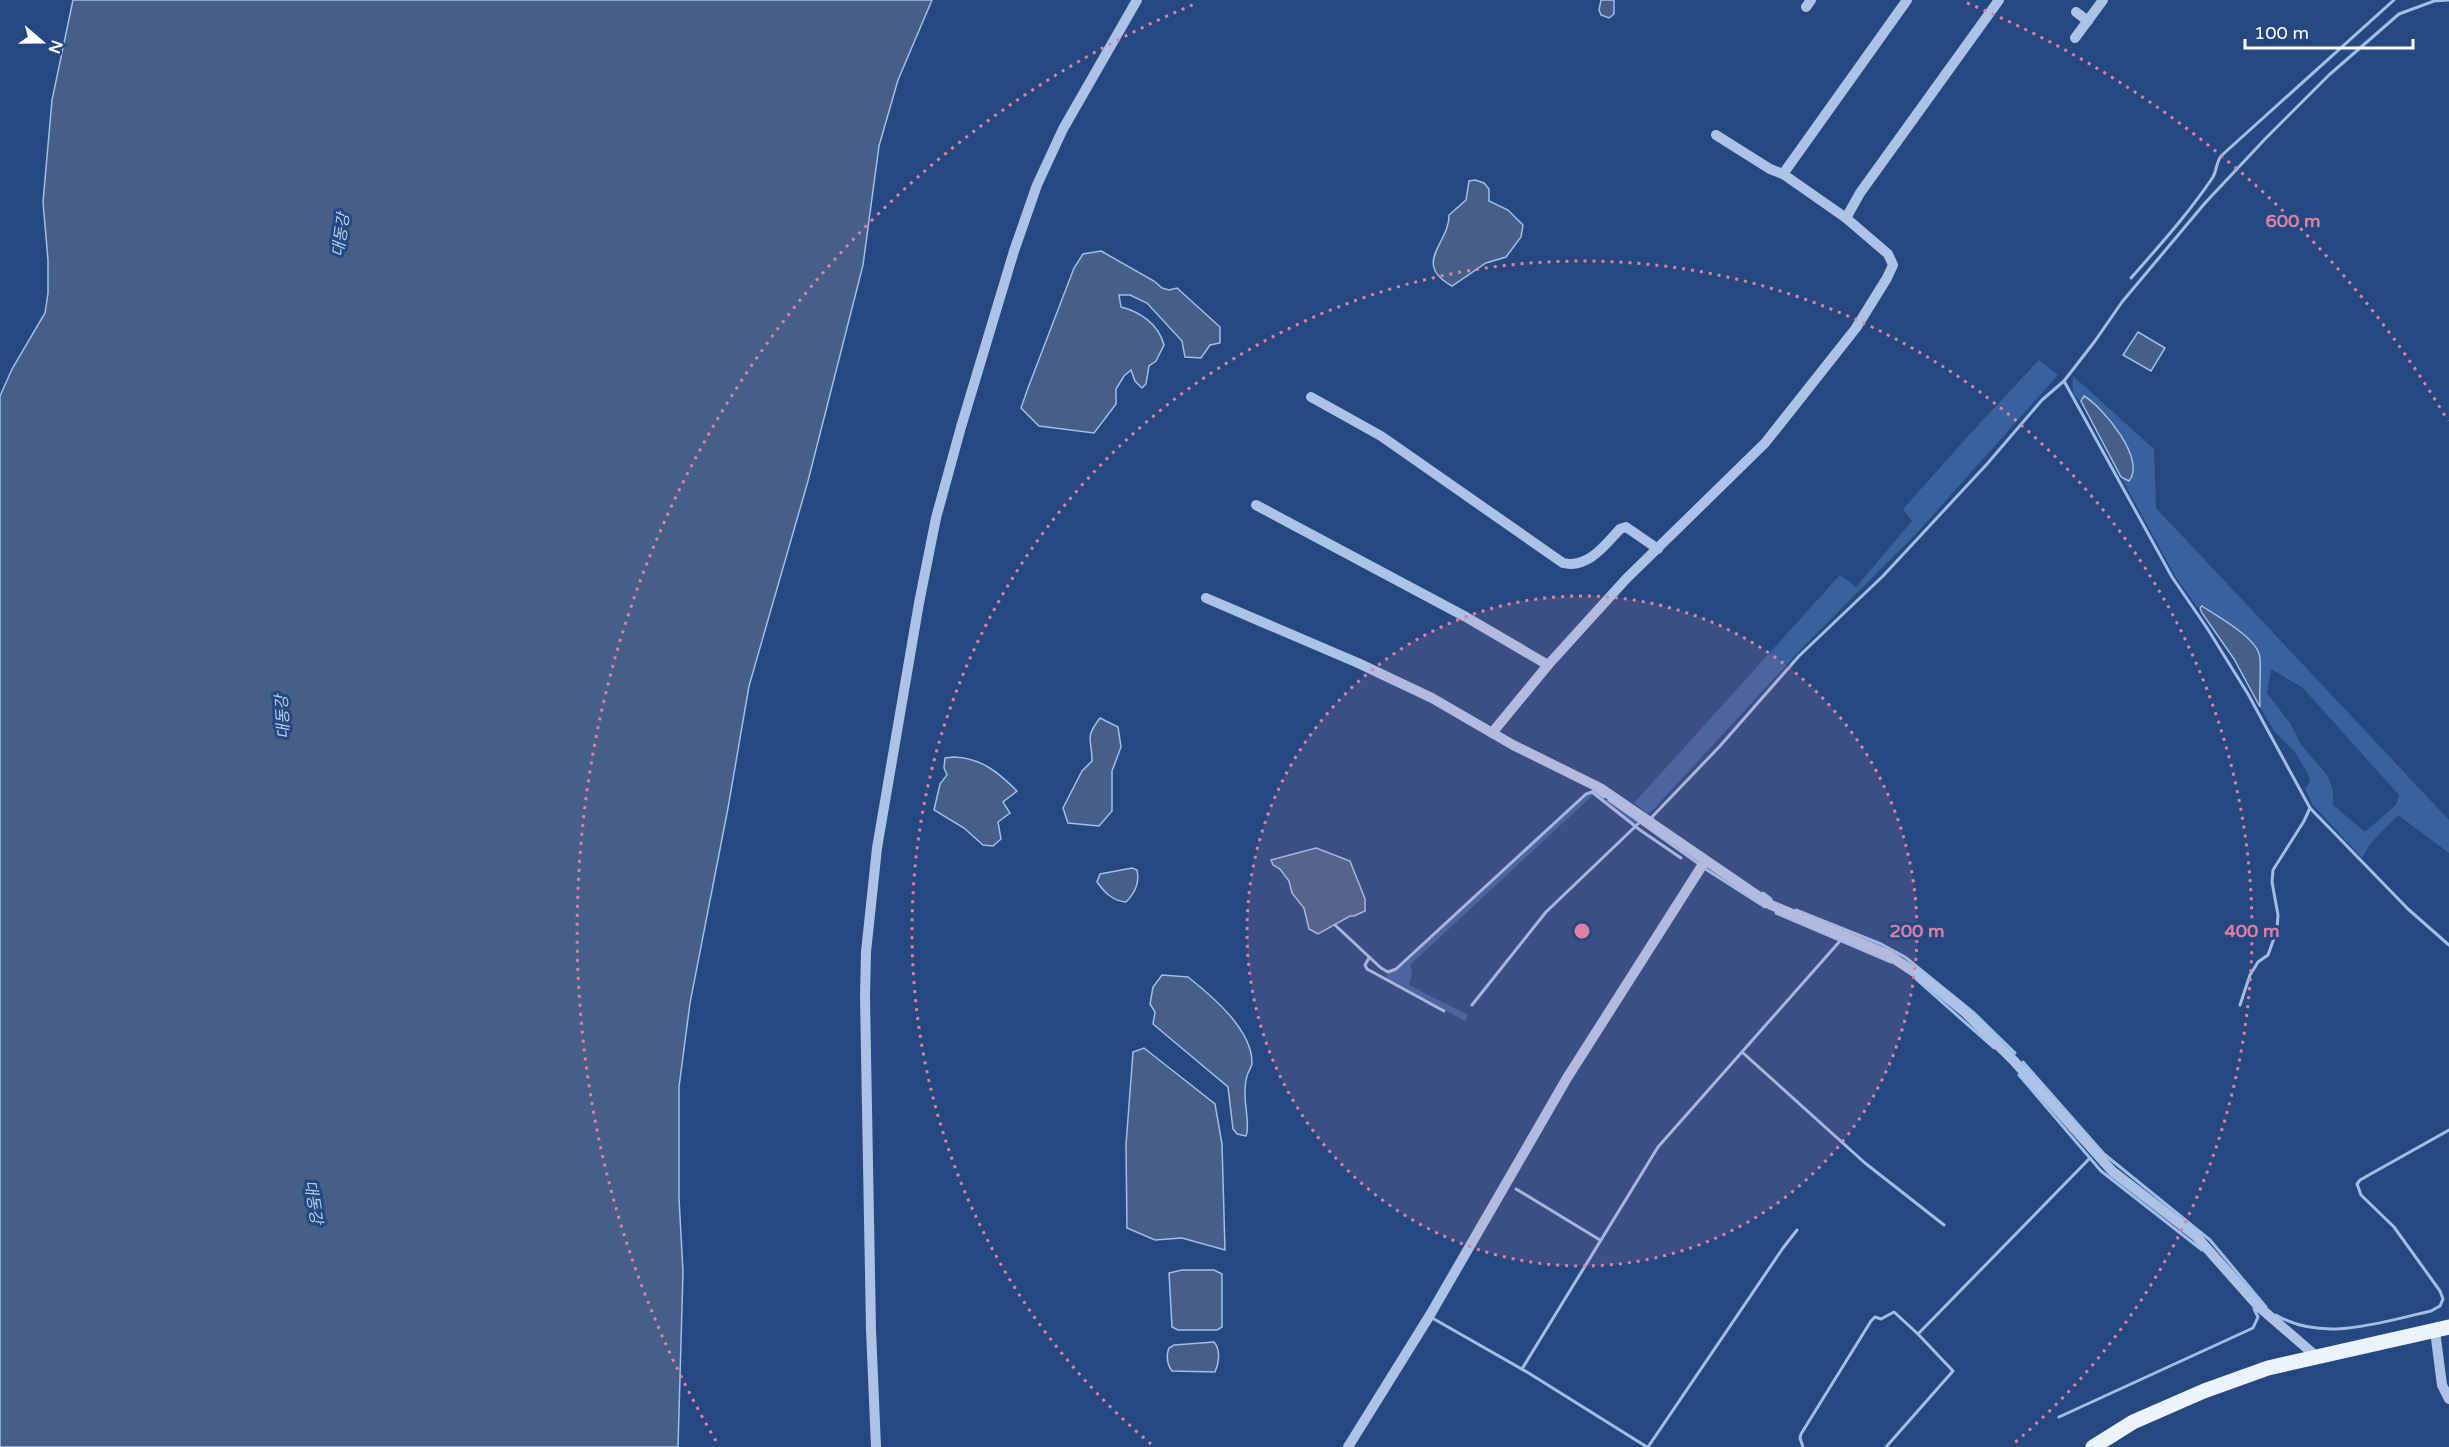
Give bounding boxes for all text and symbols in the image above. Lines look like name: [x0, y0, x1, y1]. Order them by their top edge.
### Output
north arrow: [12, 12, 72, 72]
scale bar: [2245, 12, 2413, 50]
text: 100 m: [2254, 22, 2309, 44]
text: N: [44, 37, 67, 56]
water label: 대동강: [328, 209, 354, 258]
text: 600 m: [2265, 210, 2321, 232]
water label: 대동강: [272, 692, 294, 740]
text: 200 m: [1889, 920, 1945, 942]
text: 400 m: [2224, 920, 2280, 942]
centre of rings: [1572, 921, 1592, 941]
water label: 대동강: [300, 1179, 327, 1228]

